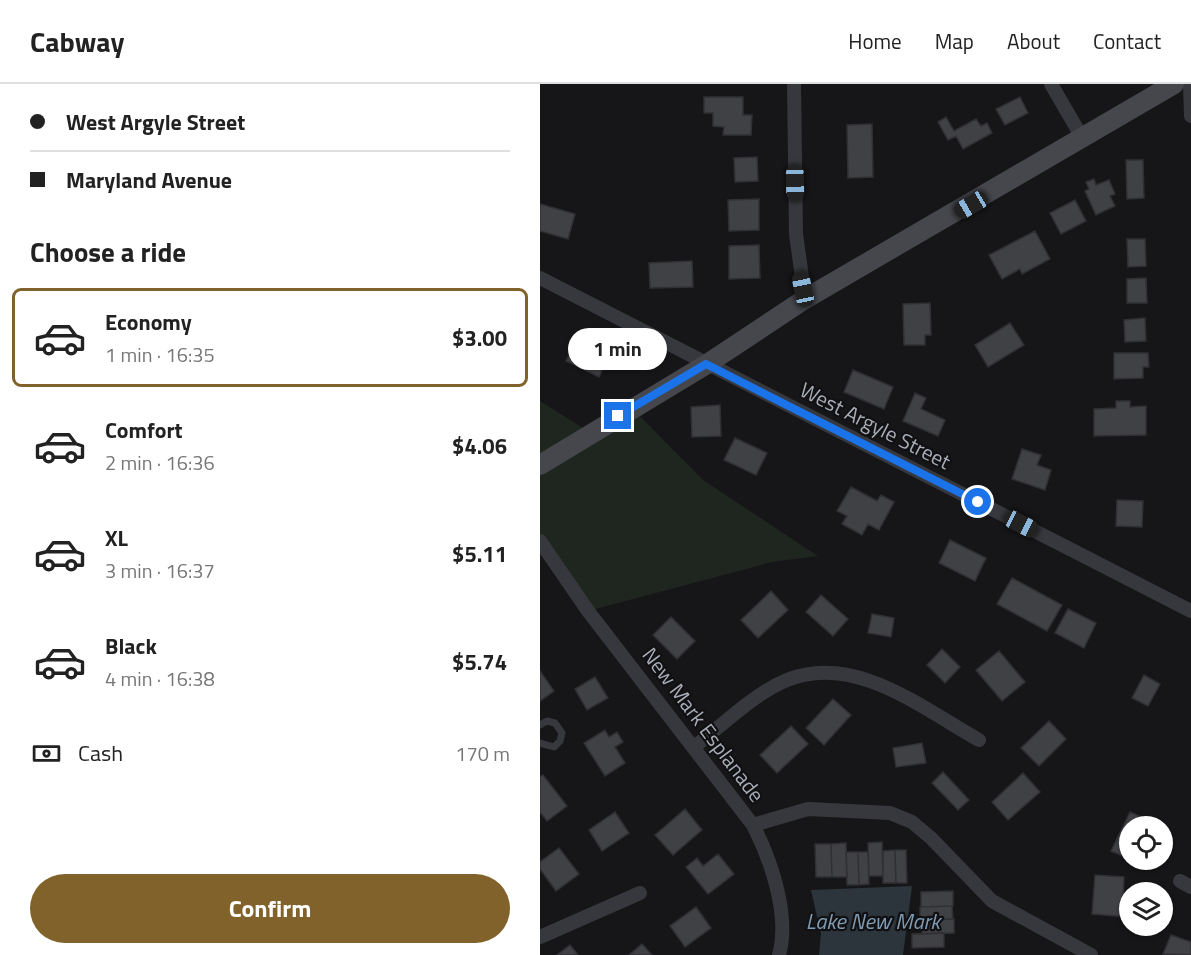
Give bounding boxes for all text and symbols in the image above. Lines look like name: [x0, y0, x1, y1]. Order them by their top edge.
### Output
text: Cabway: [30, 20, 124, 63]
text: Home: [848, 25, 902, 57]
text: Map: [935, 25, 974, 57]
text: About: [1007, 25, 1060, 57]
text: Contact: [1093, 25, 1161, 57]
text: West Argyle Street: [66, 105, 245, 139]
text: Maryland Avenue: [66, 163, 232, 197]
car: [786, 165, 804, 201]
car: [951, 188, 991, 222]
text: Choose a ride: [30, 231, 186, 272]
car: [790, 270, 816, 308]
text: Economy: [105, 305, 192, 339]
icon: car: [33, 311, 87, 365]
text: $3.00: [452, 321, 507, 355]
callout: 1 min: [568, 329, 668, 371]
text: 1 min: [593, 333, 642, 364]
text: 1 min · 16:35: [105, 339, 215, 370]
street label: West Argyle Street: [795, 373, 957, 477]
route end: [604, 402, 631, 429]
text: Comfort: [105, 413, 183, 447]
icon: car: [33, 419, 87, 473]
text: $4.06: [452, 429, 507, 463]
text: 2 min · 16:36: [105, 447, 215, 478]
route start: [964, 488, 991, 515]
car: [1001, 508, 1041, 540]
text: XL: [105, 521, 128, 555]
icon: car: [33, 527, 87, 581]
text: $5.11: [452, 537, 507, 571]
text: 3 min · 16:37: [105, 555, 215, 586]
text: Black: [105, 629, 157, 663]
icon: car: [33, 635, 87, 689]
street label: New Mark Esplanade: [635, 640, 773, 809]
text: $5.74: [452, 645, 507, 679]
text: 4 min · 16:38: [105, 663, 215, 694]
text: Cash: [78, 736, 123, 770]
icon: cash: [30, 737, 63, 770]
text: 170 m: [455, 738, 510, 769]
map controls: [1119, 816, 1173, 936]
button: locate: [1119, 816, 1173, 870]
button: Confirm: [30, 874, 510, 943]
button: layers: [1119, 882, 1173, 936]
water label: Lake New Mark: [806, 904, 942, 938]

